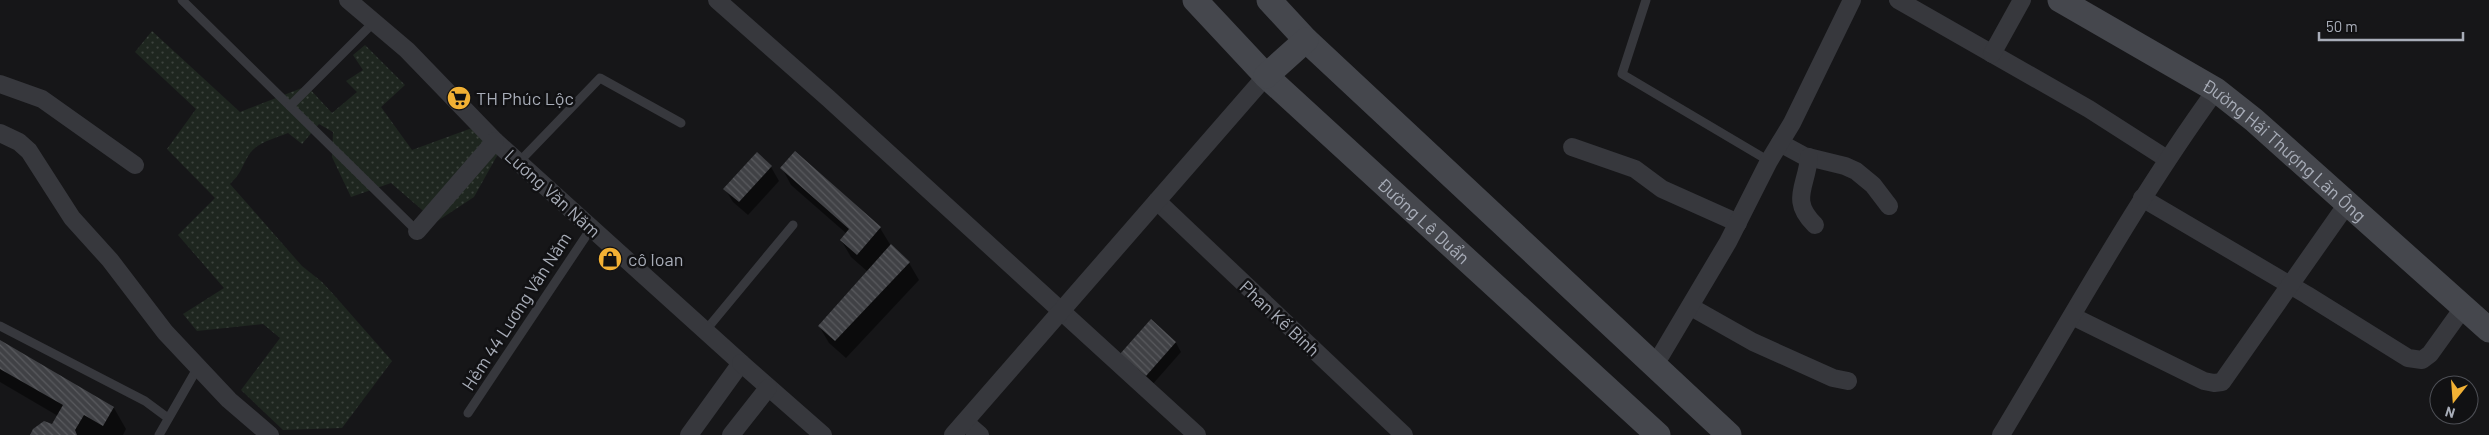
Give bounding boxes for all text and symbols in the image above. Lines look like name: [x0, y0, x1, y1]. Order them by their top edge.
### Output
scale bar: [2319, 10, 2463, 42]
text: 50 m: [2326, 17, 2358, 35]
street label: Đường Hải Thượng Lãn Ông: [2199, 74, 2371, 226]
supermarket icon: TH Phúc Lộc: [446, 85, 472, 111]
place label: TH Phúc Lộc: [476, 87, 574, 109]
street label: Lương Văn Năm: [501, 144, 605, 242]
street label: Đường Lê Duẩn: [1373, 173, 1474, 268]
street label: Hẻm 44 Lương Văn Năm: [457, 228, 575, 394]
shop icon: cô loan: [597, 246, 623, 272]
place label: cô loan: [628, 248, 683, 270]
street label: Phan Kế Bính: [1235, 275, 1325, 361]
north arrow: [2429, 375, 2479, 425]
text: N: [2443, 403, 2457, 422]

